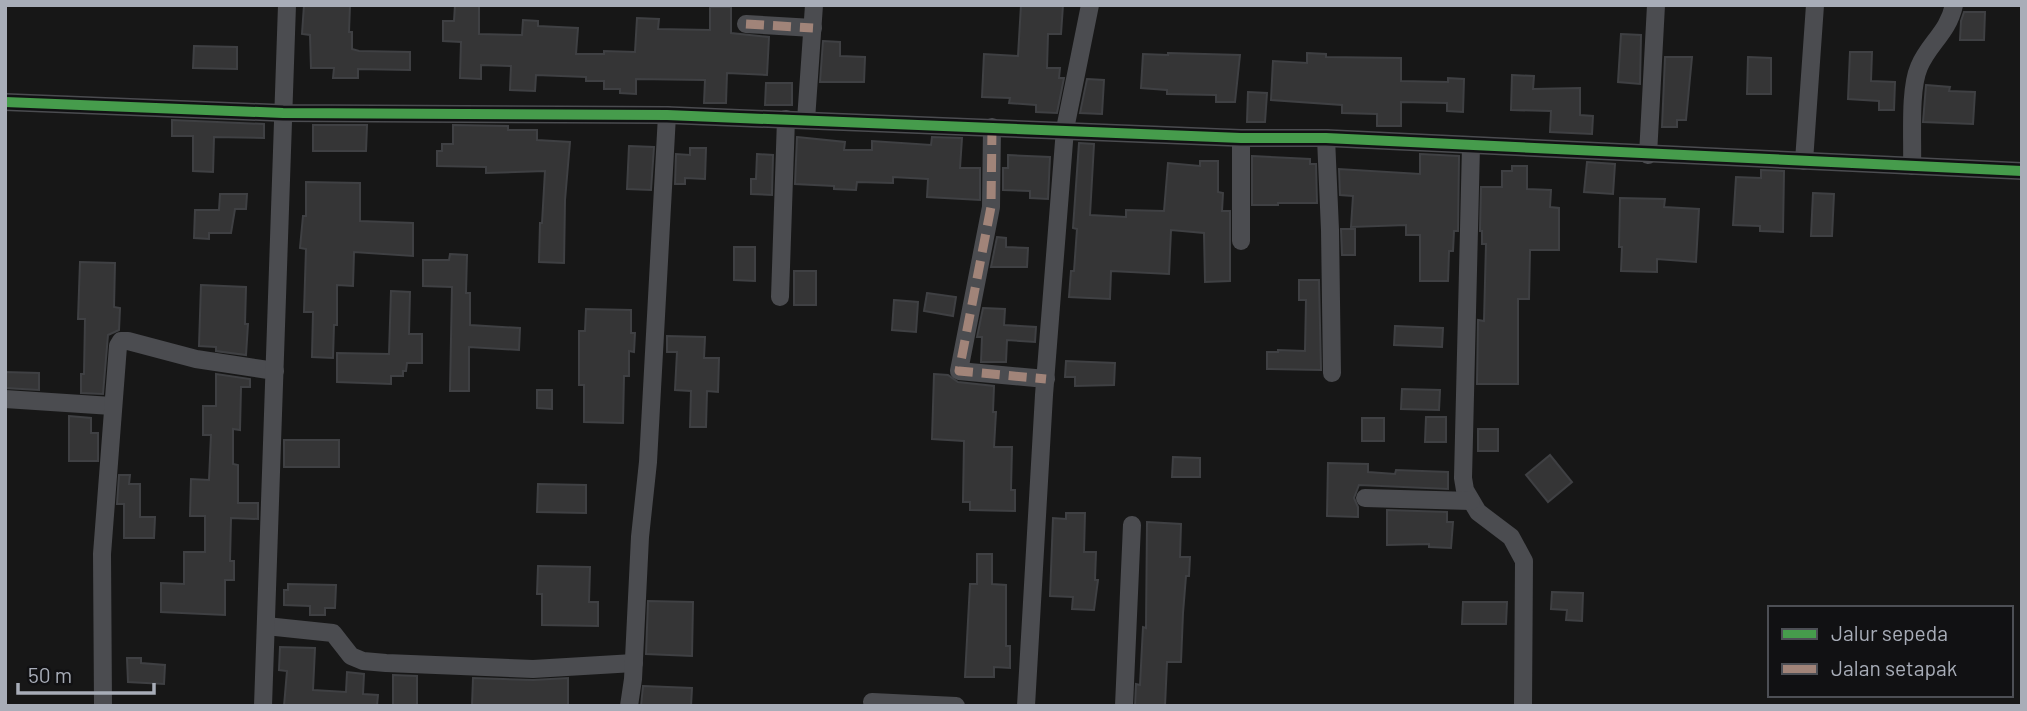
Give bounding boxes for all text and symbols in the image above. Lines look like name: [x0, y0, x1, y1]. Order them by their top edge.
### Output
legend: [1768, 606, 2013, 697]
text: Jalur sepeda: [1831, 620, 1948, 645]
scale bar: [18, 652, 154, 696]
text: Jalan setapak: [1831, 655, 1957, 680]
text: 50 m: [28, 662, 72, 687]

